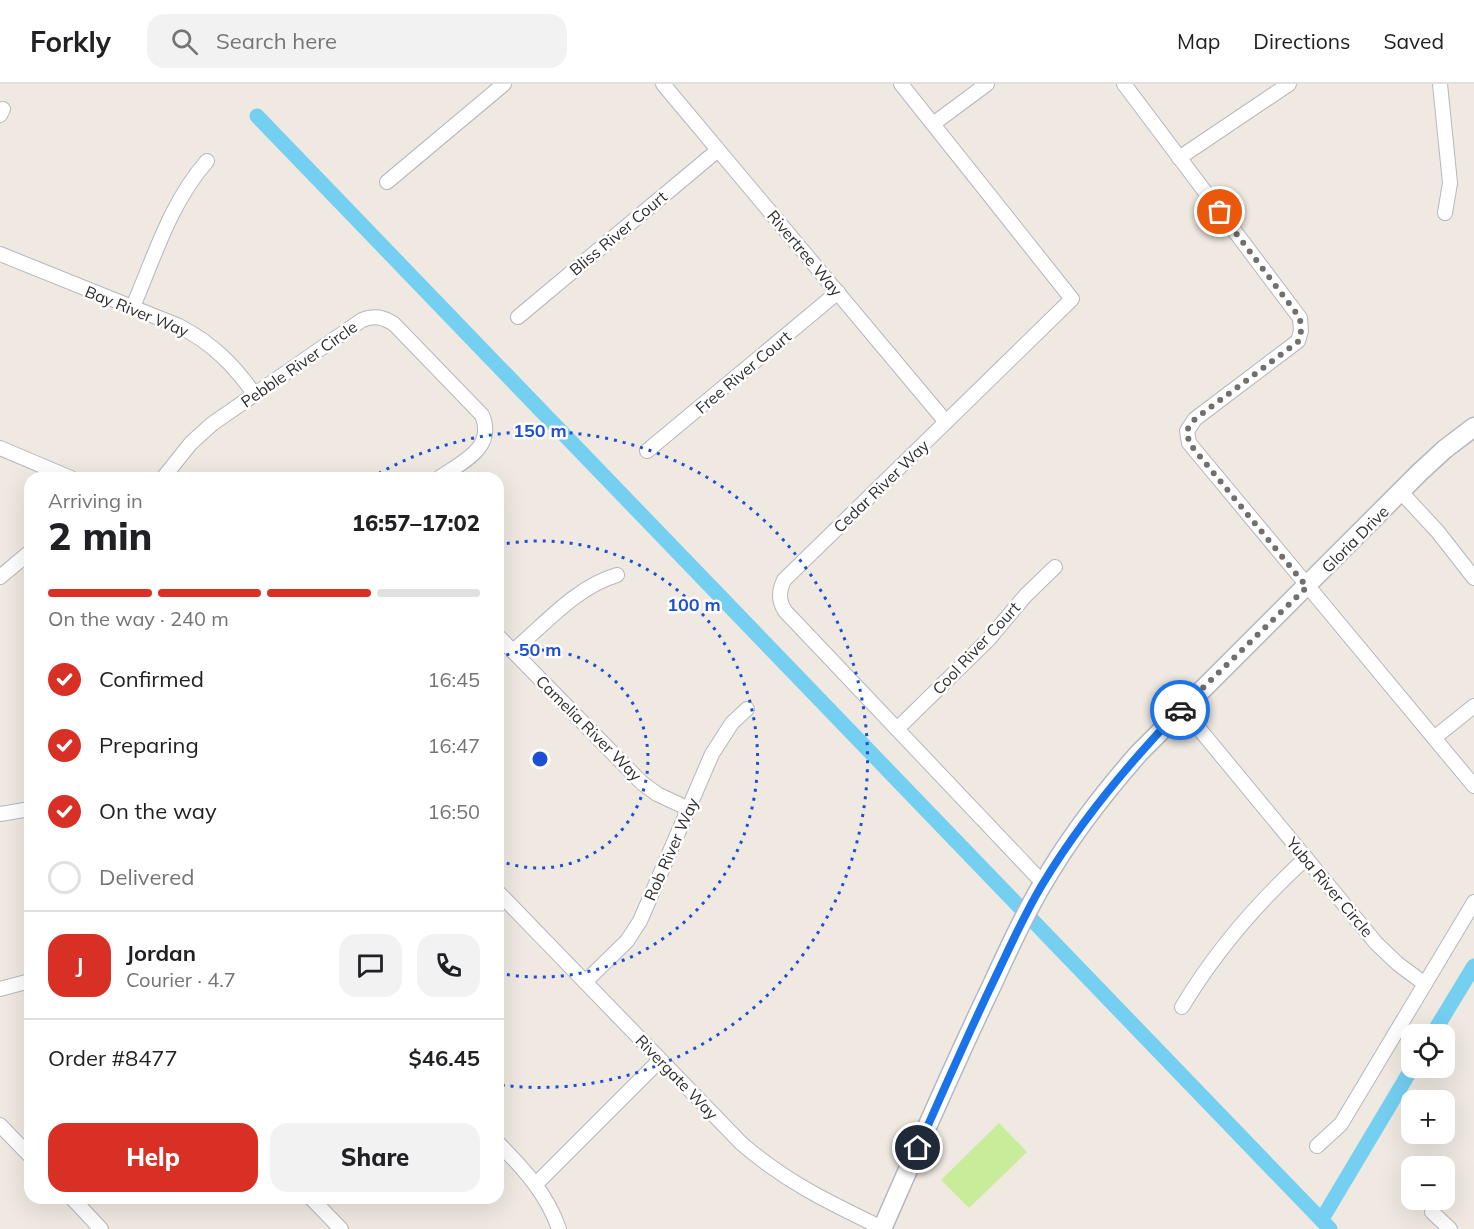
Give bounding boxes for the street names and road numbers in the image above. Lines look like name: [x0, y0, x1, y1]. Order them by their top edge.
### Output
street label: Bliss River Court: [565, 186, 671, 280]
street label: Rivertree Way: [763, 206, 847, 300]
street label: Bay River Way: [82, 281, 192, 341]
street label: Pebble River Circle: [237, 316, 361, 412]
street label: Free River Court: [691, 326, 795, 418]
street label: Cedar River Way: [829, 435, 933, 537]
street label: Gloria Drive: [1317, 501, 1393, 577]
street label: Cool River Court: [928, 597, 1024, 698]
street label: Camelia River Way: [532, 671, 646, 785]
street label: Rob River Way: [639, 794, 703, 904]
street label: Yuba River Circle: [1282, 832, 1378, 941]
street label: Rivergate Way: [632, 1030, 723, 1124]

